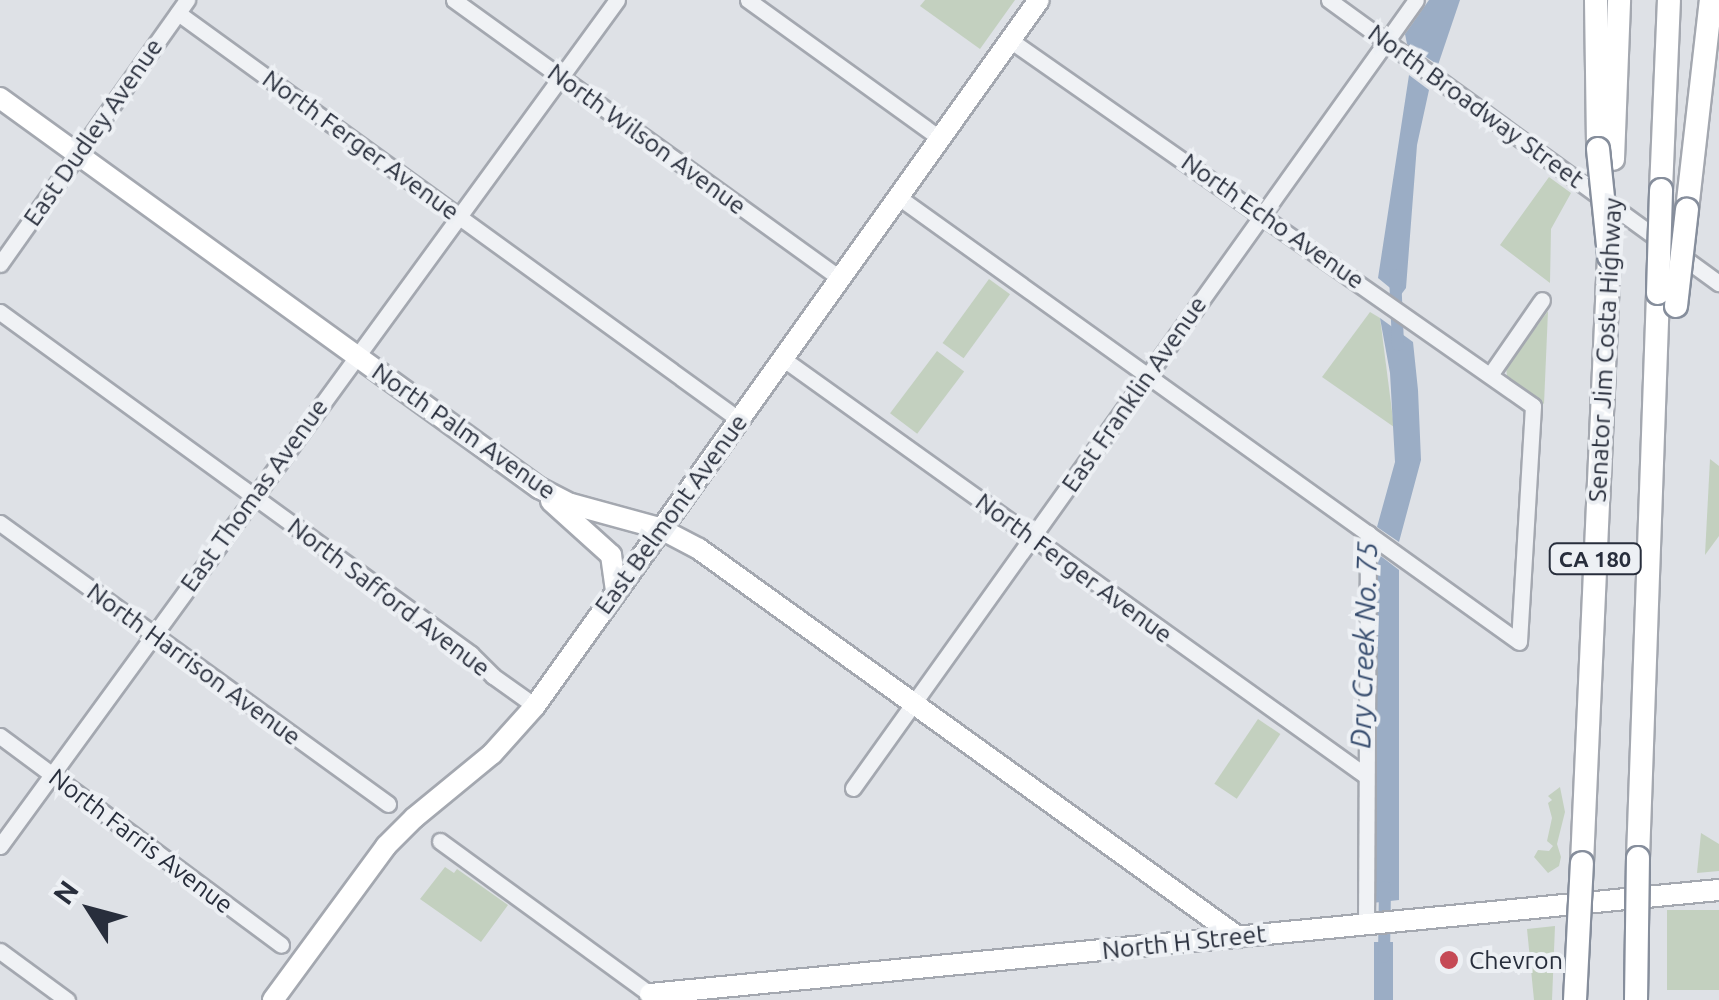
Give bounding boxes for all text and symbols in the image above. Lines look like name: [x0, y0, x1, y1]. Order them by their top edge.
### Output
street label: North Broadway Street: [1362, 18, 1590, 194]
street label: East Dudley Avenue: [17, 32, 169, 232]
street label: North Wilson Avenue: [542, 57, 752, 221]
street label: North Ferger Avenue: [257, 64, 465, 226]
street label: North Echo Avenue: [1176, 147, 1370, 295]
street label: Senator Jim Costa Highway: [1582, 197, 1628, 503]
street label: East Franklin Avenue: [1055, 290, 1213, 498]
street label: North Palm Avenue: [366, 356, 562, 506]
street label: East Thomas Avenue: [174, 393, 334, 597]
street label: East Belmont Avenue: [588, 408, 754, 620]
street label: North Ferger Avenue: [970, 487, 1178, 649]
street label: North Safford Avenue: [282, 511, 496, 683]
water label: Dry Creek No. 75: [1344, 541, 1384, 749]
road number: CA 180: [1548, 542, 1642, 576]
street label: North Harrison Avenue: [81, 576, 307, 752]
street label: North Farris Avenue: [43, 762, 239, 920]
north arrow: [40, 860, 140, 960]
street label: North H Street: [1101, 918, 1267, 966]
place label: Chevron: [1469, 945, 1563, 975]
marker: Chevron: [1438, 949, 1460, 971]

